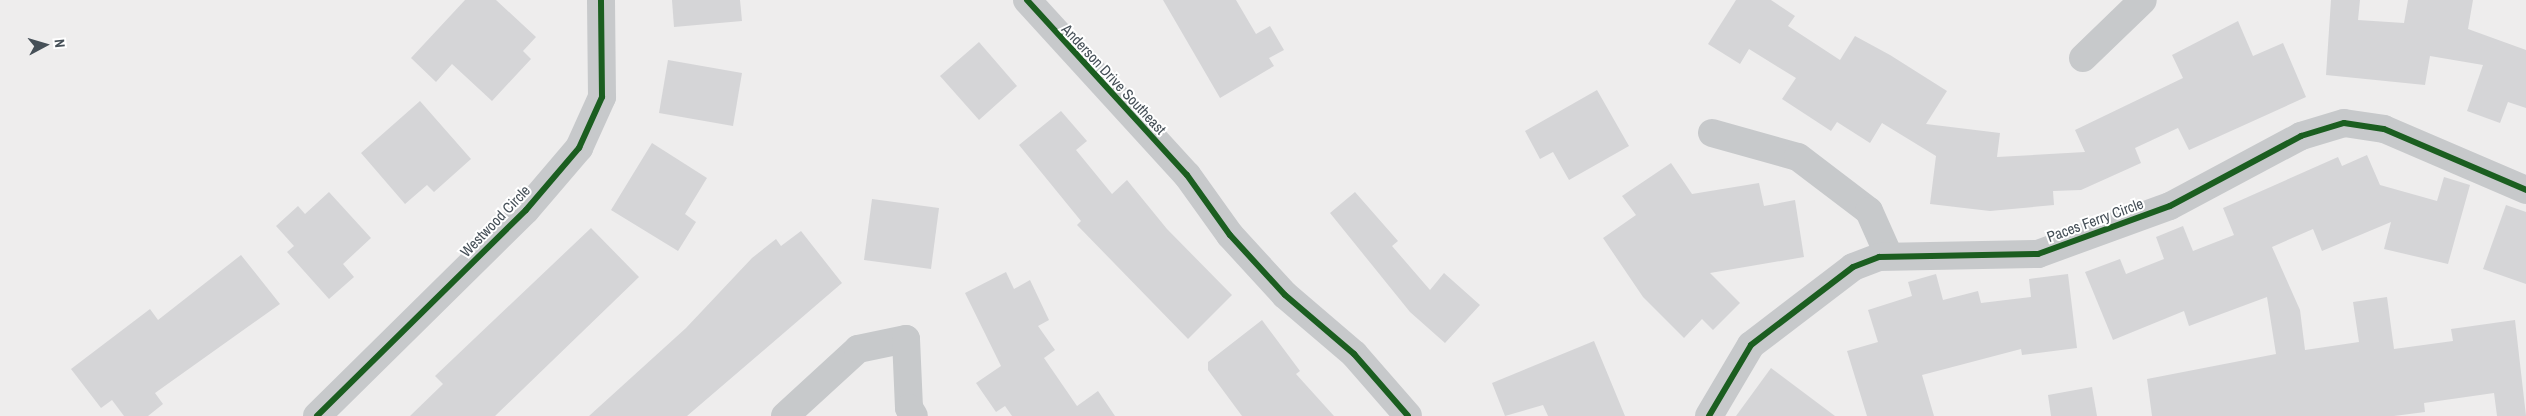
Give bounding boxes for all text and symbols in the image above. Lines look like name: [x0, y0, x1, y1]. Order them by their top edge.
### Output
north arrow: [20, 20, 70, 70]
street label: Anderson Drive Southeast: [1058, 20, 1170, 138]
text: N: [51, 38, 69, 48]
street label: Westwood Circle: [456, 181, 534, 261]
street label: Paces Ferry Circle: [2044, 194, 2146, 246]

